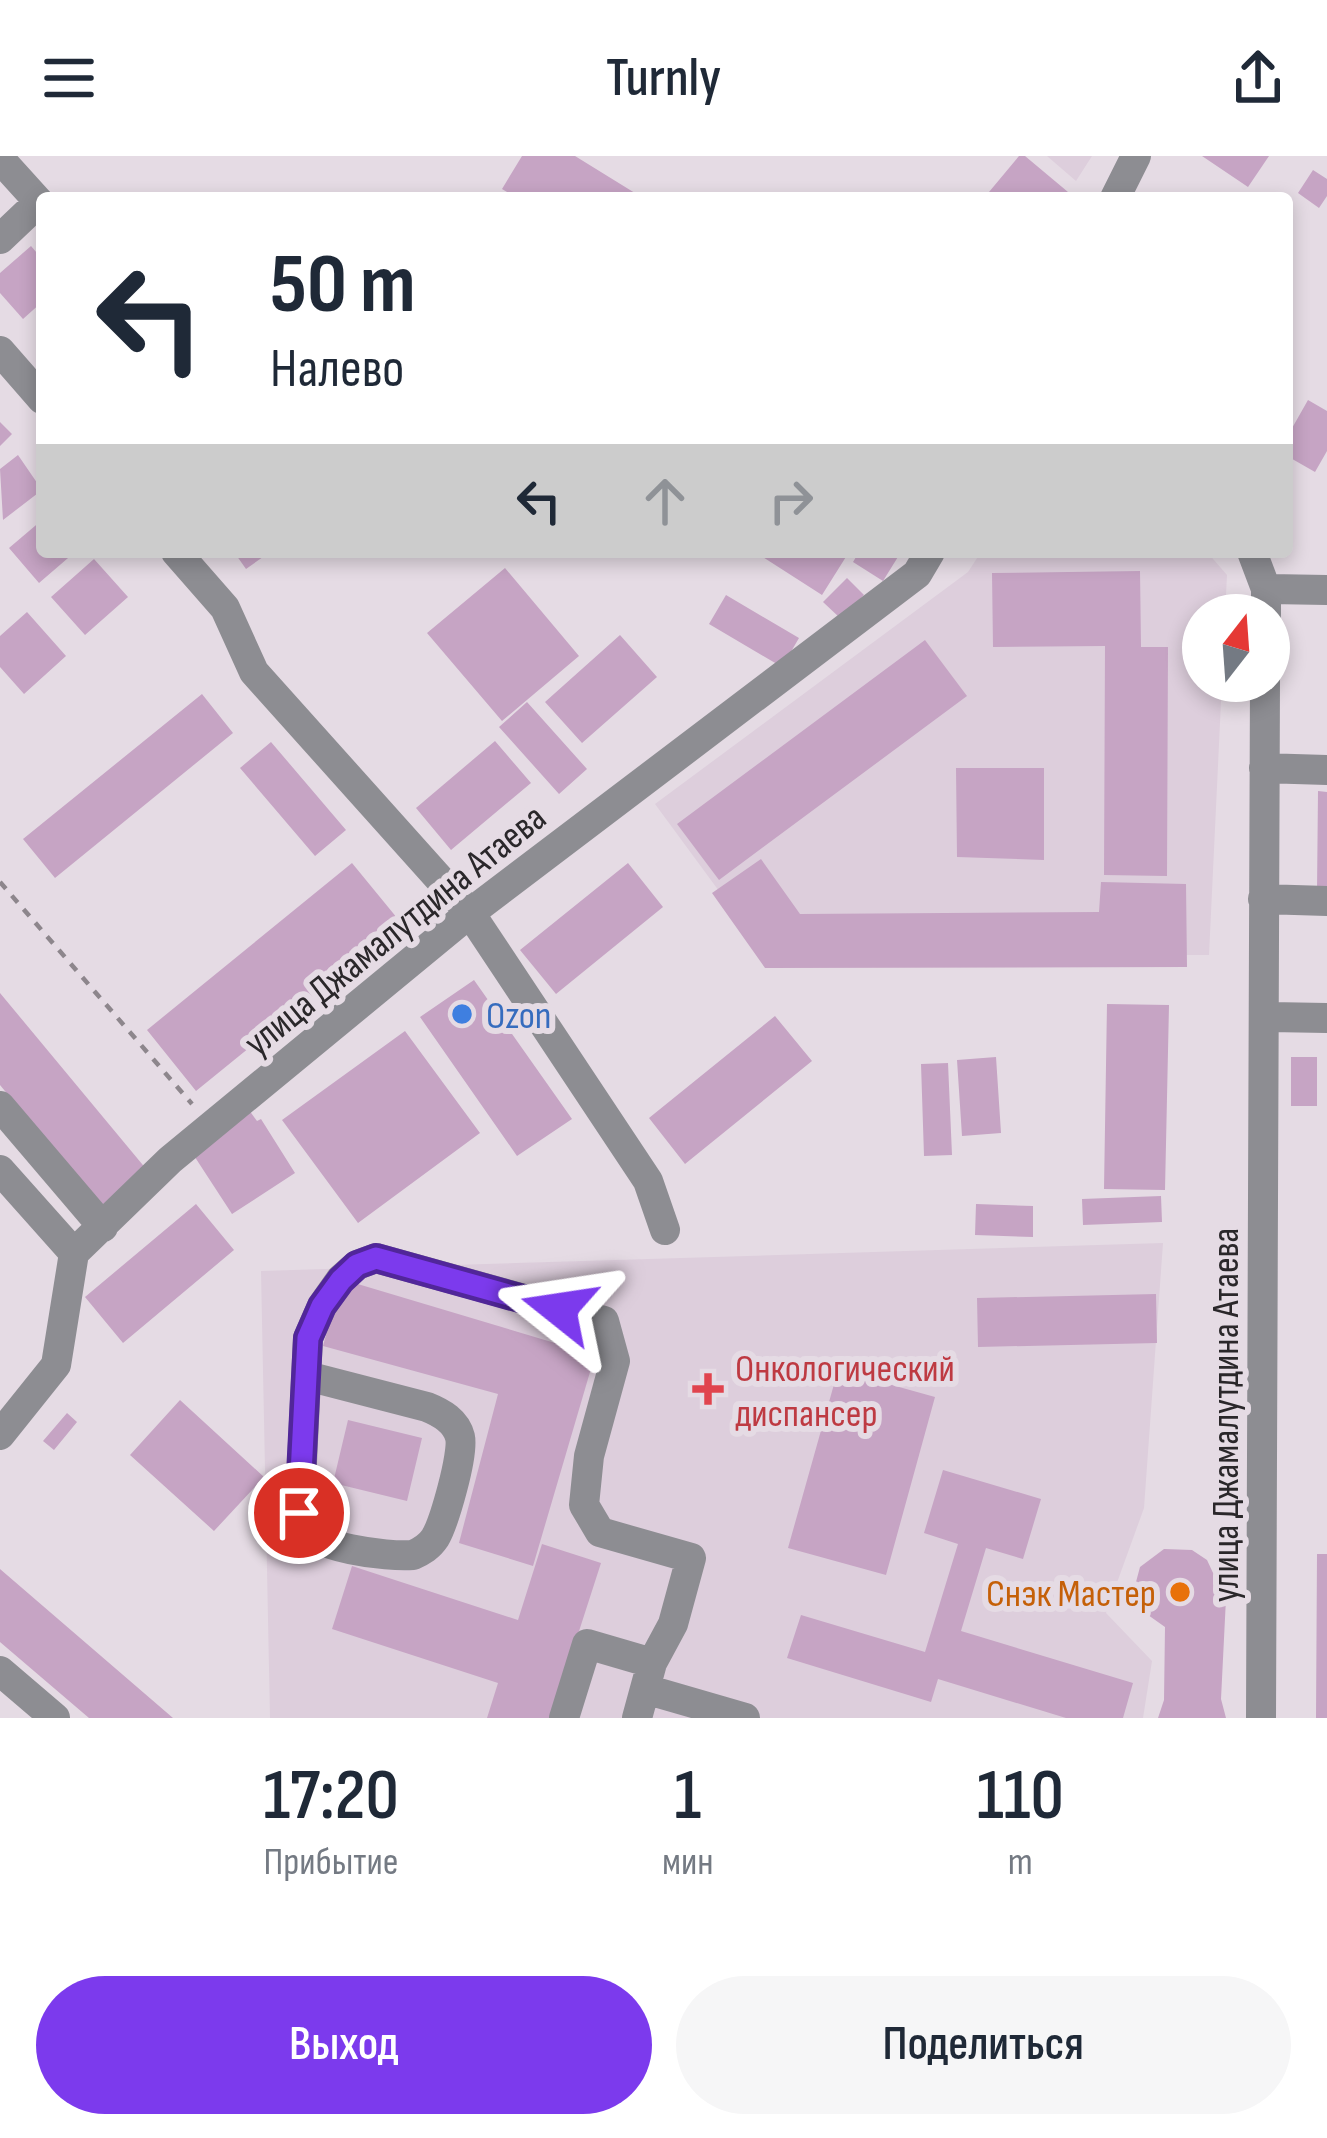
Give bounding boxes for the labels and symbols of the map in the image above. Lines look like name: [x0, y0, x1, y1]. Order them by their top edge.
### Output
north arrow: [1182, 594, 1290, 702]
street label: улица Джамалутдина Атаева: [235, 795, 556, 1067]
place label: Ozon: [486, 993, 552, 1040]
marker: Ozon: [449, 1001, 475, 1027]
street label: улица Джамалутдина Атаева: [1203, 1228, 1250, 1602]
position arrow: [496, 1246, 622, 1372]
place label: Онкологический диспансер: [735, 1346, 955, 1438]
marker: Онкологический диспансер: [692, 1373, 724, 1405]
pin: [248, 1462, 350, 1564]
place label: Снэк Мастер: [986, 1571, 1156, 1618]
marker: Снэк Мастер: [1167, 1579, 1193, 1605]

